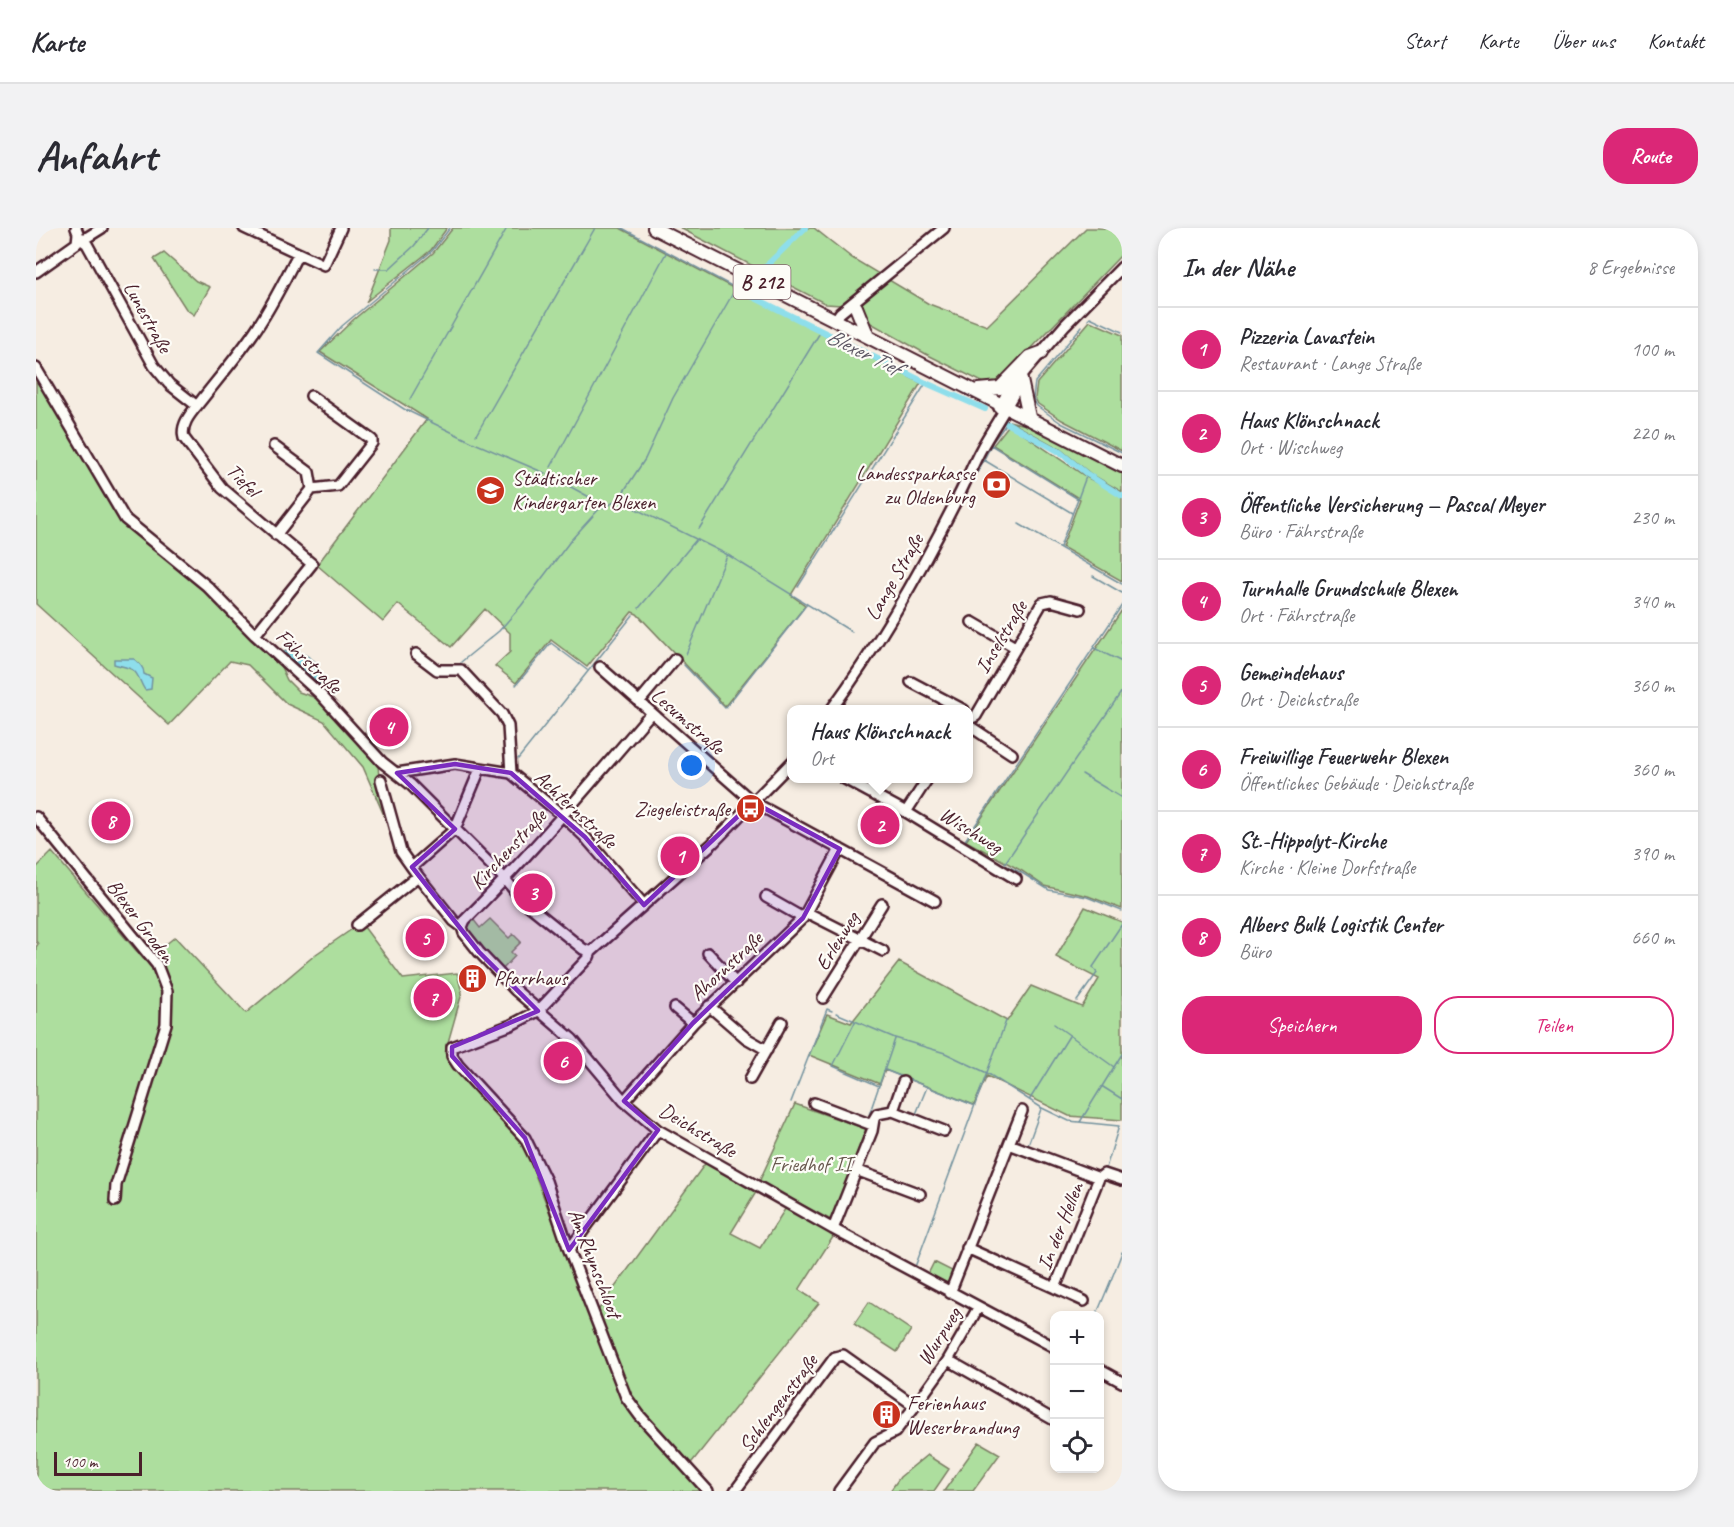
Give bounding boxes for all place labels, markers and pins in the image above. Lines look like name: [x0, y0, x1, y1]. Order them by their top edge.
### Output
place label: Landessparkasse zu Oldenburg: [856, 460, 977, 510]
place label: Städtischer Kindergarten Blexen: [512, 465, 656, 515]
bank icon: Landessparkasse zu Oldenburg: [980, 469, 1012, 501]
school or university icon: Städtischer Kindergarten Blexen: [475, 474, 507, 506]
pin: 4: [370, 704, 408, 750]
bus stop icon: Ziegeleistraße: [735, 793, 767, 825]
place label: Ziegeleistraße: [634, 796, 732, 822]
pin: 8: [92, 798, 130, 844]
pin: 2: [860, 802, 900, 848]
pin: 1: [660, 834, 700, 878]
pin: 3: [514, 870, 552, 916]
pin: 5: [406, 916, 444, 960]
building icon: Pfarrhaus: [457, 962, 489, 994]
place label: Pfarrhaus: [494, 965, 569, 991]
pin: 7: [414, 976, 452, 1020]
pin: 6: [544, 1038, 582, 1084]
place label: Ferienhaus Weserbrandung: [907, 1390, 1020, 1440]
building icon: Ferienhaus Weserbrandung: [870, 1399, 902, 1431]

